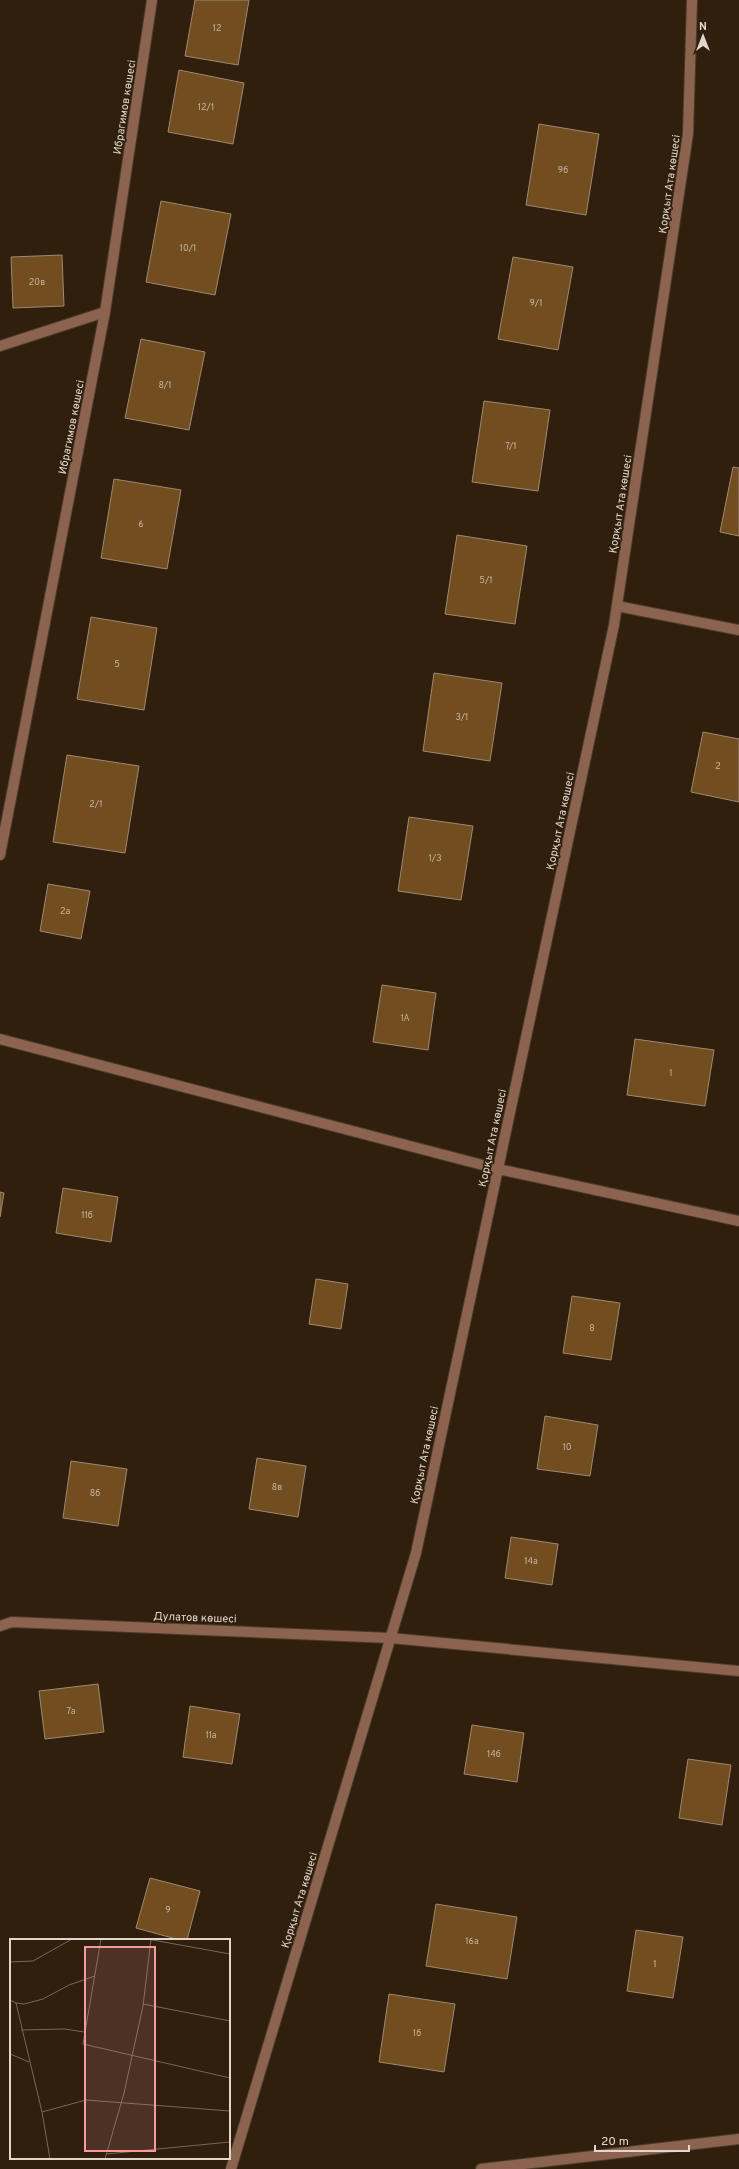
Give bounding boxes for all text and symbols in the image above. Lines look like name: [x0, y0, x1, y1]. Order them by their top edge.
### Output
north arrow: [683, 16, 723, 56]
text: N: [699, 20, 707, 34]
house number: 12: [213, 23, 221, 34]
street label: Ибрагимов көшесі: [111, 59, 139, 155]
house number: 12/1: [198, 102, 214, 113]
street label: Қорқыт Ата көшесі: [656, 134, 684, 234]
house number: 9б: [558, 165, 568, 176]
house number: 10/1: [180, 243, 196, 254]
house number: 20в: [29, 277, 45, 288]
house number: 9/1: [529, 298, 543, 309]
street label: Ибрагимов көшесі: [56, 379, 88, 475]
house number: 8/1: [159, 380, 172, 391]
house number: 7/1: [505, 441, 517, 452]
street label: Қорқыт Ата көшесі: [606, 454, 636, 554]
house number: 6: [138, 519, 144, 530]
house number: 5/1: [479, 575, 493, 586]
house number: 5: [114, 659, 120, 670]
house number: 3/1: [456, 712, 468, 723]
house number: 2: [715, 761, 721, 772]
street label: Қорқыт Ата көшесі: [544, 771, 578, 871]
house number: 2/1: [89, 799, 103, 810]
house number: 1/3: [428, 853, 442, 864]
house number: 2а: [60, 906, 70, 917]
house number: 1А: [400, 1013, 410, 1024]
house number: 1: [669, 1068, 673, 1079]
street label: Қорқыт Ата көшесі: [476, 1088, 510, 1188]
house number: 11б: [81, 1210, 93, 1221]
house number: 8: [589, 1323, 595, 1334]
street label: Қорқыт Ата көшесі: [408, 1405, 442, 1505]
house number: 10: [562, 1442, 572, 1453]
house number: 8в: [272, 1482, 282, 1493]
house number: 8б: [90, 1488, 100, 1499]
house number: 14а: [524, 1556, 538, 1567]
street label: Дулатов көшесі: [153, 1610, 237, 1626]
house number: 7а: [66, 1706, 76, 1717]
house number: 11а: [205, 1730, 217, 1741]
house number: 14б: [487, 1749, 501, 1760]
street label: Қорқыт Ата көшесі: [279, 1851, 321, 1950]
house number: 9: [165, 1905, 171, 1916]
house number: 16а: [465, 1936, 479, 1947]
inset map: [10, 1939, 230, 2159]
house number: 1: [653, 1959, 657, 1970]
house number: 1б: [413, 2028, 421, 2039]
scale bar: [595, 2127, 689, 2153]
text: 20 m: [601, 2134, 629, 2150]

